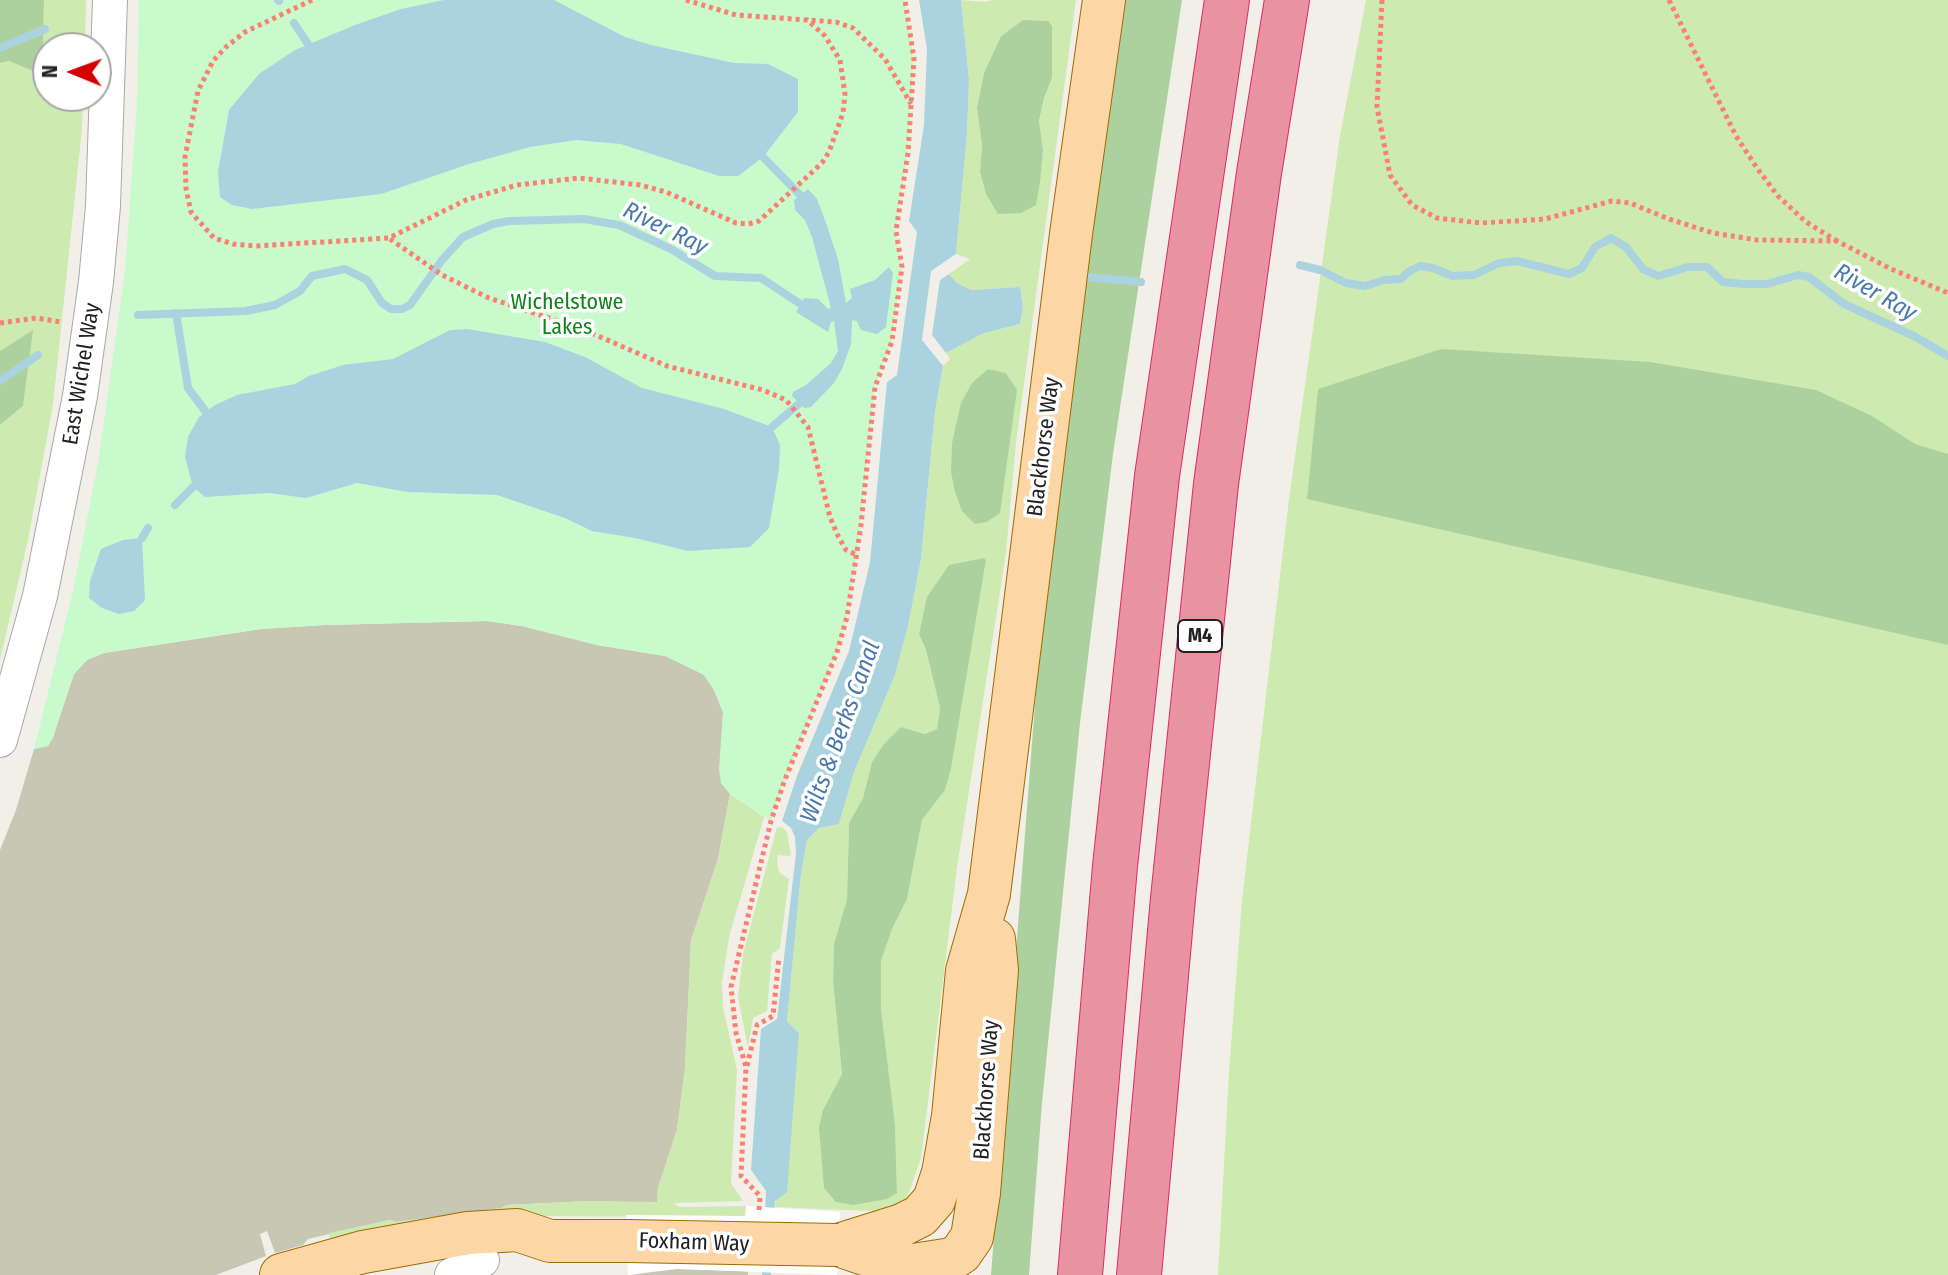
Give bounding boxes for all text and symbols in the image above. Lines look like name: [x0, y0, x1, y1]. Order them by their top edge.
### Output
north arrow: [32, 32, 112, 112]
text: N: [36, 65, 63, 78]
water label: River Ray: [618, 196, 712, 262]
water label: River Ray: [1829, 258, 1921, 328]
park label: Wichelstowe Lakes: [511, 290, 623, 342]
street label: East Wichel Way: [58, 301, 106, 447]
street label: Blackhorse Way: [1022, 376, 1066, 518]
road number: M4: [1178, 620, 1222, 652]
water label: Wilts & Berks Canal: [795, 637, 887, 827]
street label: Blackhorse Way: [969, 1019, 1005, 1161]
street label: Foxham Way: [638, 1228, 750, 1258]

